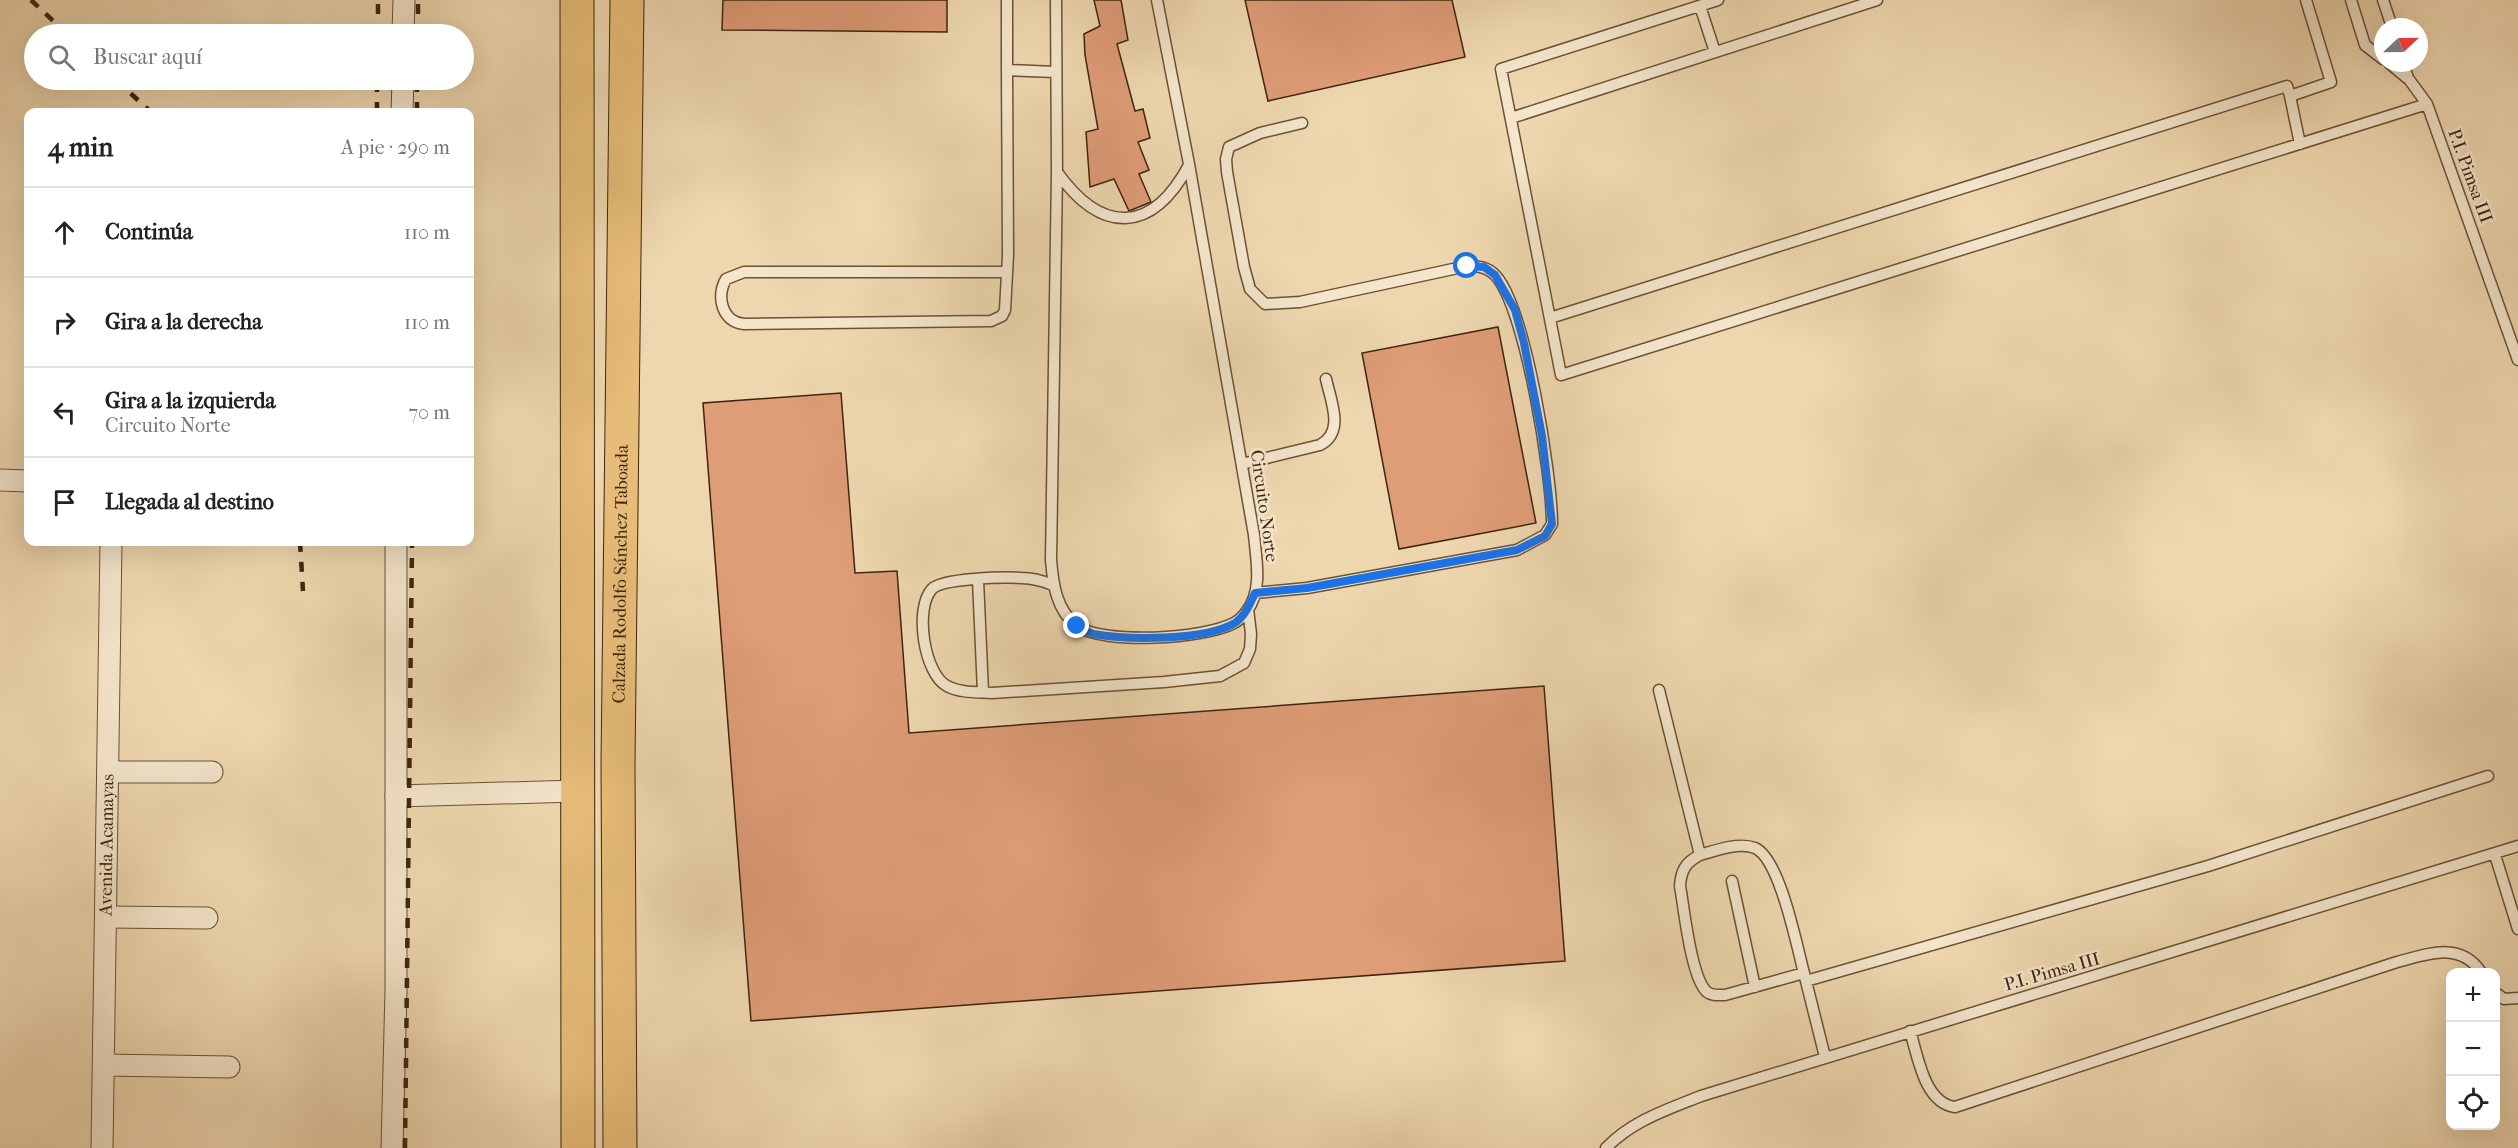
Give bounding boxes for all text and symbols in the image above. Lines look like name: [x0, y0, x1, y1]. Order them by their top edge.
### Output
north arrow: [2374, 18, 2428, 72]
search box: [24, 24, 474, 90]
icon: search: [45, 41, 78, 74]
text: Buscar aquí: [93, 44, 202, 70]
street label: P.I. Pimsa III: [2443, 126, 2497, 226]
text: 4 min: [48, 132, 113, 163]
text: A pie · 290 m: [341, 136, 450, 159]
icon: ahead: [48, 216, 81, 249]
text: Continúa: [105, 219, 193, 245]
text: 110 m: [404, 221, 450, 244]
route start: [1453, 252, 1479, 278]
icon: right: [48, 306, 81, 339]
text: Gira a la derecha: [105, 309, 262, 335]
text: 110 m: [404, 311, 450, 334]
text: Gira a la izquierda: [105, 388, 276, 414]
icon: left: [48, 396, 81, 429]
text: 70 m: [408, 401, 450, 424]
text: Circuito Norte: [105, 414, 231, 437]
street label: Calzada Rodolfo Sánchez Taboada: [608, 444, 632, 703]
street label: Circuito Norte: [1246, 449, 1282, 564]
icon: arrive: [48, 486, 81, 519]
text: Llegada al destino: [105, 489, 274, 515]
route end: [1063, 612, 1089, 638]
street label: Avenida Acamayas: [95, 774, 118, 917]
street label: P.I. Pimsa III: [2002, 948, 2102, 996]
map controls: [2446, 968, 2500, 1130]
button: +: [2446, 968, 2500, 1022]
button: −: [2446, 1022, 2500, 1076]
button: locate: [2446, 1076, 2500, 1130]

